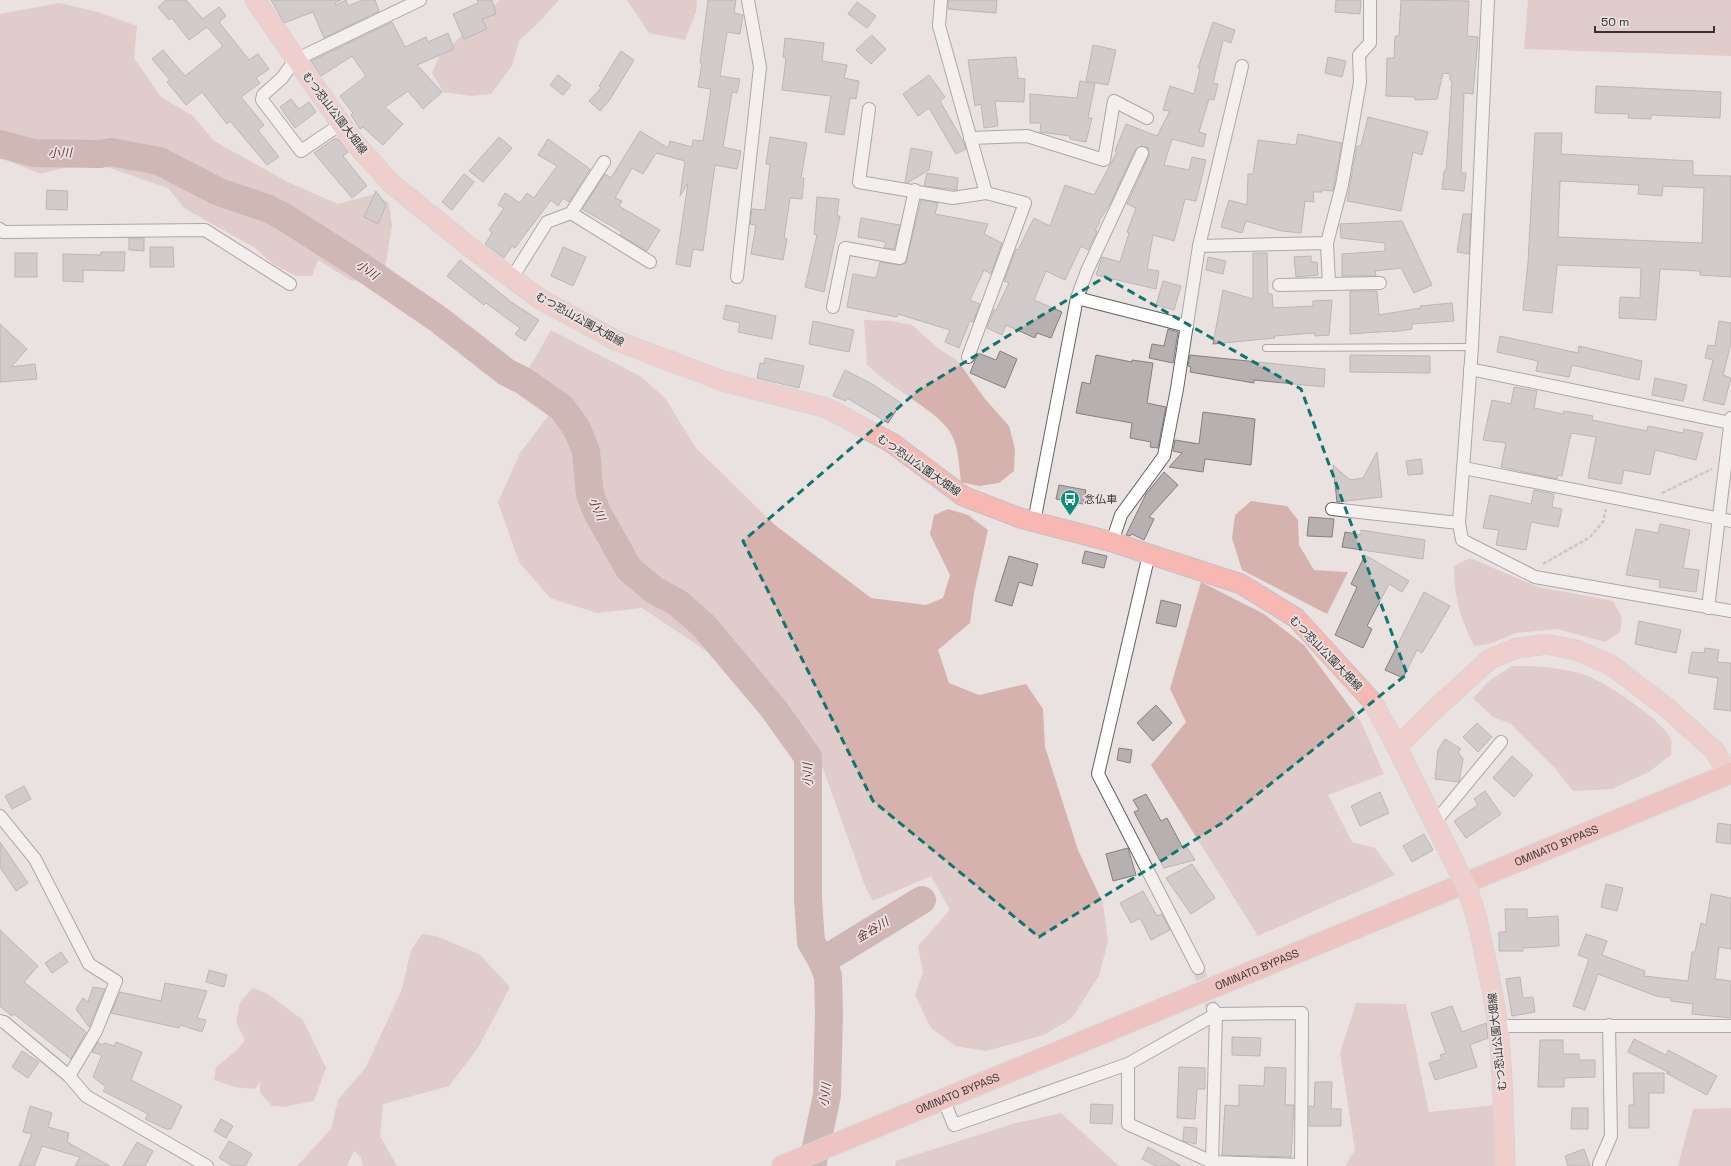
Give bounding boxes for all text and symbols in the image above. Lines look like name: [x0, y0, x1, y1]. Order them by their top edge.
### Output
scale bar: [1595, 8, 1714, 34]
text: 50 m: [1601, 14, 1629, 30]
street label: むつ恐山公園大畑線: [300, 69, 370, 157]
water label: 小川: [48, 145, 74, 161]
water label: 小川: [353, 257, 383, 285]
street label: むつ恐山公園大畑線: [533, 289, 627, 349]
street label: むつ恐山公園大畑線: [874, 431, 964, 499]
bus stop icon: 念仏車: [1059, 488, 1081, 516]
place label: 念仏車: [1084, 492, 1117, 506]
water label: 小川: [585, 495, 610, 525]
street label: むつ恐山公園大畑線: [1287, 613, 1365, 693]
water label: 小川: [800, 761, 816, 787]
street label: OMINATO BYPASS: [1512, 822, 1601, 869]
water label: 金谷川: [852, 913, 893, 946]
street label: OMINATO BYPASS: [1213, 946, 1301, 993]
street label: むつ恐山公園大畑線: [1485, 992, 1509, 1092]
street label: OMINATO BYPASS: [914, 1070, 1002, 1117]
water label: 小川: [816, 1080, 835, 1108]

